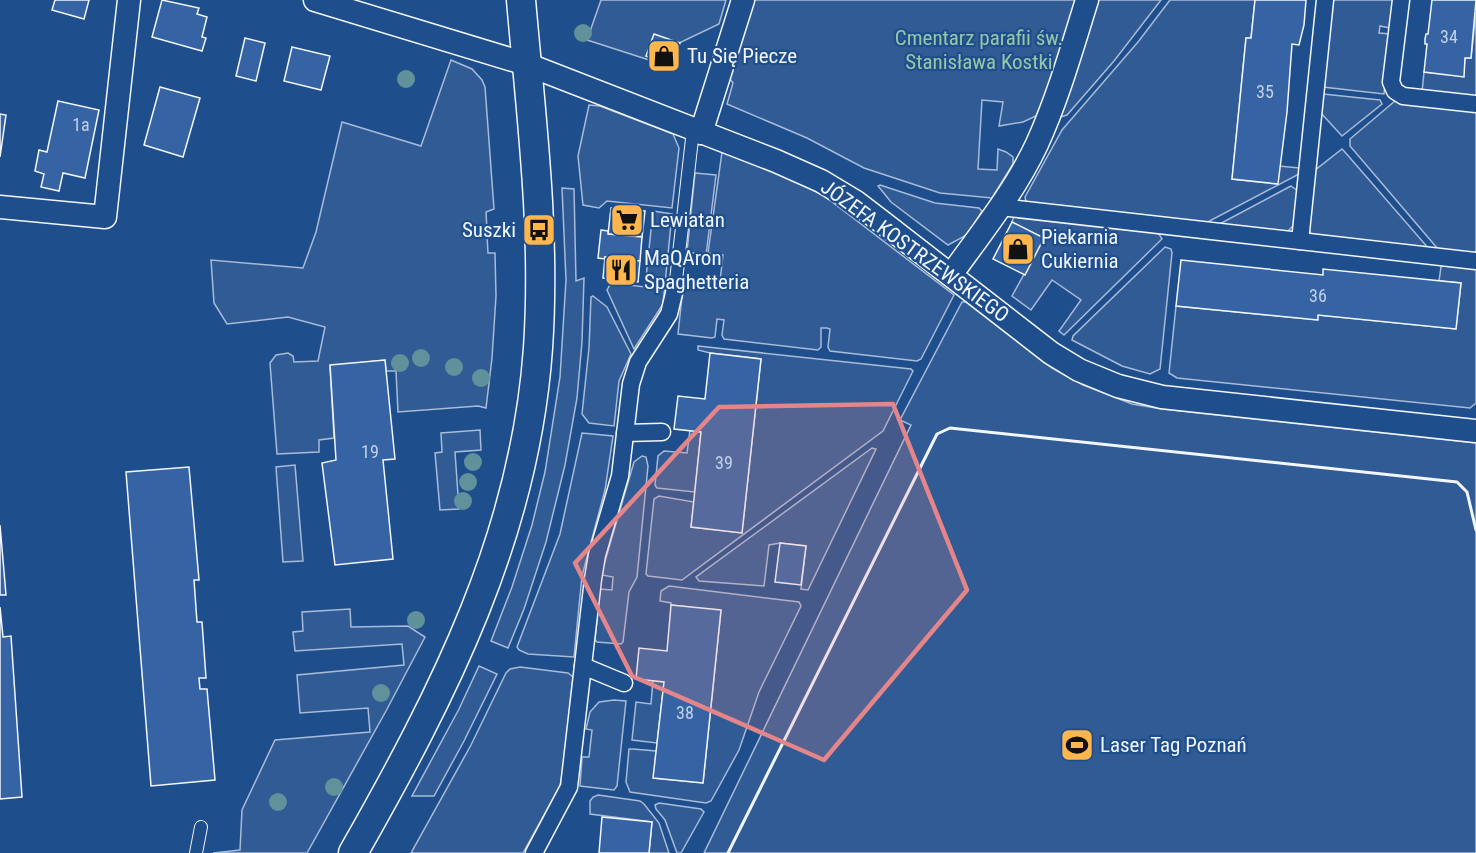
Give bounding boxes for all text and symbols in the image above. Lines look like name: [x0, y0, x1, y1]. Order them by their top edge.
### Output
park label: Cmentarz parafii św. Stanisława Kostki: [895, 26, 1063, 74]
house number: 34: [1440, 26, 1458, 47]
shop icon: Tu Się Piecze: [646, 38, 682, 74]
place label: Tu Się Piecze: [687, 44, 797, 68]
house number: 35: [1256, 81, 1274, 102]
house number: 1a: [72, 114, 90, 135]
street label: JÓZEFA KOSTRZEWSKIEGO: [816, 175, 1014, 327]
supermarket icon: Lewiatan: [609, 202, 645, 238]
place label: Lewiatan: [650, 208, 725, 232]
bus stop icon: Suszki: [521, 212, 557, 248]
place label: Suszki: [462, 218, 516, 242]
place label: Piekarnia Cukiernia: [1041, 225, 1119, 273]
shop icon: Piekarnia Cukiernia: [1000, 231, 1036, 267]
place label: MaQAron Spaghetteria: [644, 246, 749, 294]
restaurant icon: MaQAron Spaghetteria: [603, 252, 639, 288]
house number: 36: [1309, 285, 1327, 306]
house number: 19: [361, 441, 379, 462]
house number: 39: [715, 452, 733, 473]
house number: 38: [676, 702, 694, 723]
sports icon: Laser Tag Poznań: [1059, 727, 1095, 763]
place label: Laser Tag Poznań: [1100, 733, 1247, 757]

